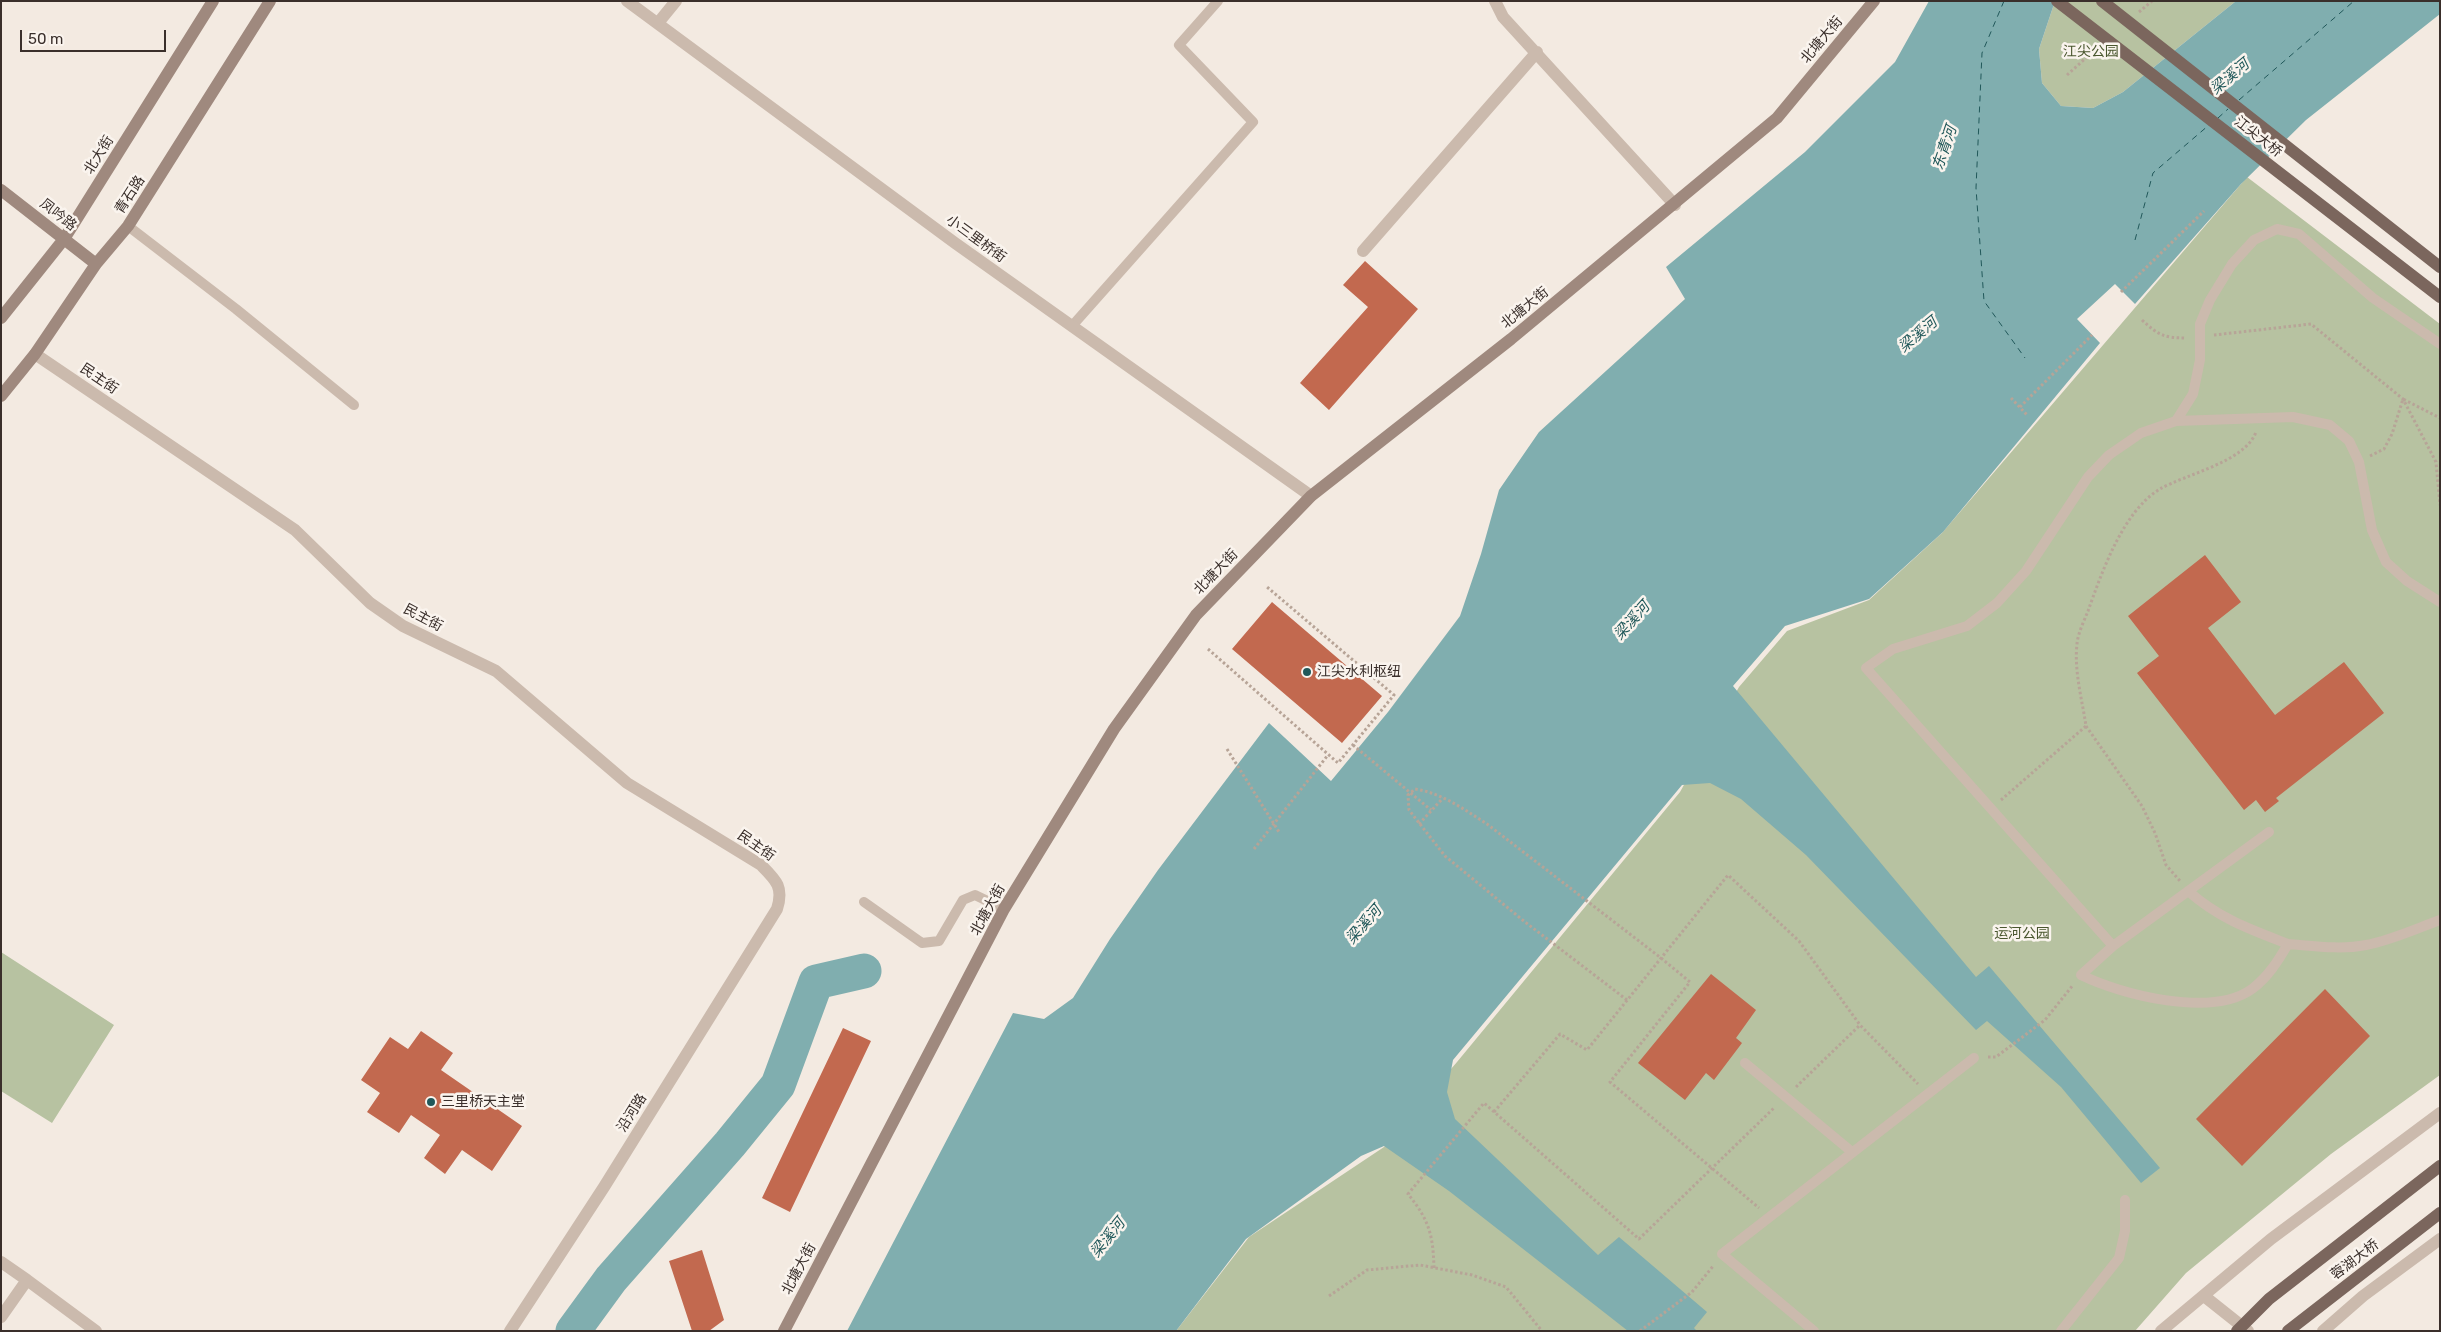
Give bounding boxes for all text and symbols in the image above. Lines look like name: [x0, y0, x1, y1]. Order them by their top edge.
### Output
street label: 北塘大街: [1798, 13, 1846, 67]
scale bar: [22, 20, 169, 52]
text: 50 m: [28, 30, 63, 48]
park label: 江尖公园: [2063, 44, 2119, 60]
water label: 梁溪河: [2207, 56, 2253, 98]
street label: 江尖大桥: [2231, 113, 2285, 161]
water label: 东青河: [1929, 124, 1961, 172]
street label: 北大街: [81, 133, 117, 177]
street label: 青石路: [112, 173, 148, 217]
street label: 凤吟路: [36, 195, 80, 235]
street label: 小三里桥街: [943, 212, 1009, 266]
street label: 北塘大街: [1498, 284, 1552, 332]
water label: 梁溪河: [1895, 314, 1941, 356]
street label: 民主街: [77, 360, 121, 398]
street label: 北塘大街: [1191, 546, 1241, 598]
water label: 梁溪河: [1610, 598, 1654, 644]
street label: 民主街: [401, 601, 445, 635]
place label: 江尖水利枢纽: [1317, 664, 1401, 680]
marker: 江尖水利枢纽: [1301, 666, 1313, 678]
street label: 民主街: [734, 827, 778, 865]
street label: 北塘大街: [967, 881, 1009, 939]
water label: 梁溪河: [1342, 902, 1386, 948]
park label: 运河公园: [1994, 926, 2050, 942]
street label: 沿河路: [614, 1091, 650, 1135]
place label: 三里桥天主堂: [441, 1094, 525, 1110]
marker: 三里桥天主堂: [425, 1096, 437, 1108]
water label: 梁溪河: [1087, 1215, 1129, 1261]
street label: 蓉湖大桥: [2328, 1236, 2382, 1284]
street label: 北塘大街: [778, 1240, 820, 1298]

